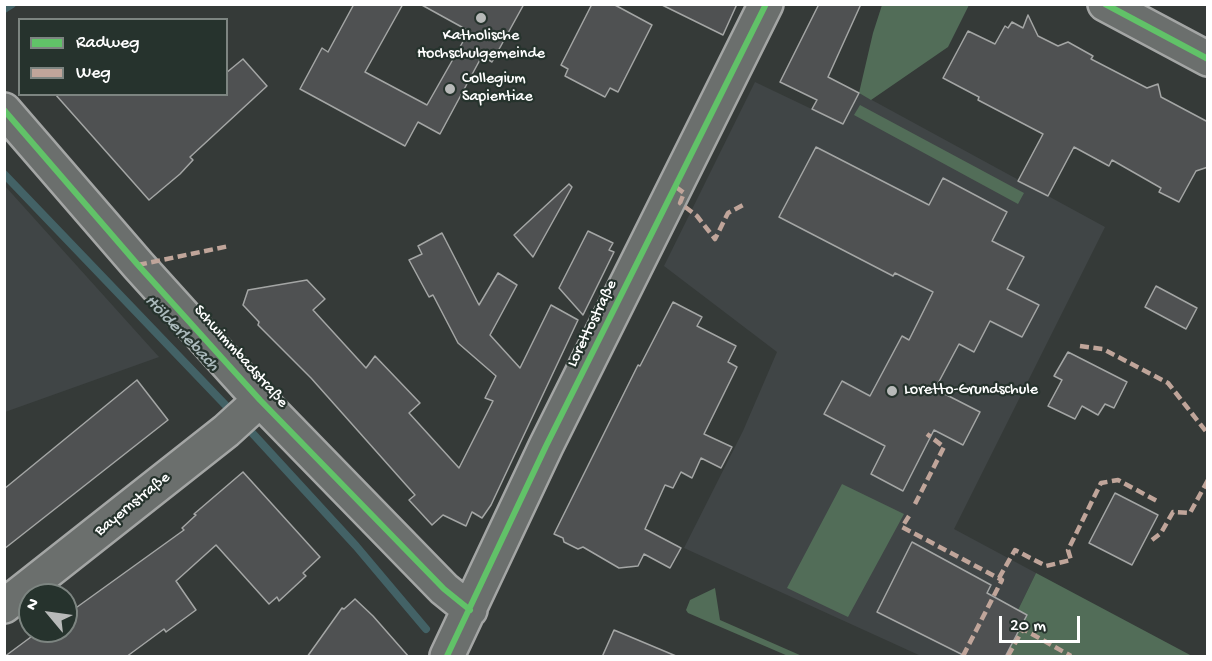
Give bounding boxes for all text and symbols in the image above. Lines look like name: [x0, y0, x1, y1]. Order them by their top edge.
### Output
marker: Katholische Hochschulgemeinde: [474, 11, 488, 25]
legend: [18, 18, 228, 96]
place label: Katholische Hochschulgemeinde: [417, 27, 545, 65]
text: Radweg: [76, 33, 139, 54]
text: Weg: [76, 63, 111, 84]
place label: Collegium Sapientiae: [462, 70, 533, 108]
marker: Collegium Sapientiae: [443, 82, 457, 96]
street label: Lorettostraße: [564, 277, 622, 371]
water label: Hölderlebach: [139, 291, 223, 377]
street label: Schwimmbadstraße: [189, 302, 291, 412]
place label: Loretto-Grundschule: [904, 381, 1038, 401]
marker: Loretto-Grundschule: [885, 384, 899, 398]
street label: Bayernstraße: [91, 469, 175, 541]
north arrow: [18, 583, 78, 643]
text: N: [23, 596, 44, 614]
scale bar: [1002, 604, 1083, 642]
text: 20 m: [1010, 616, 1046, 637]

